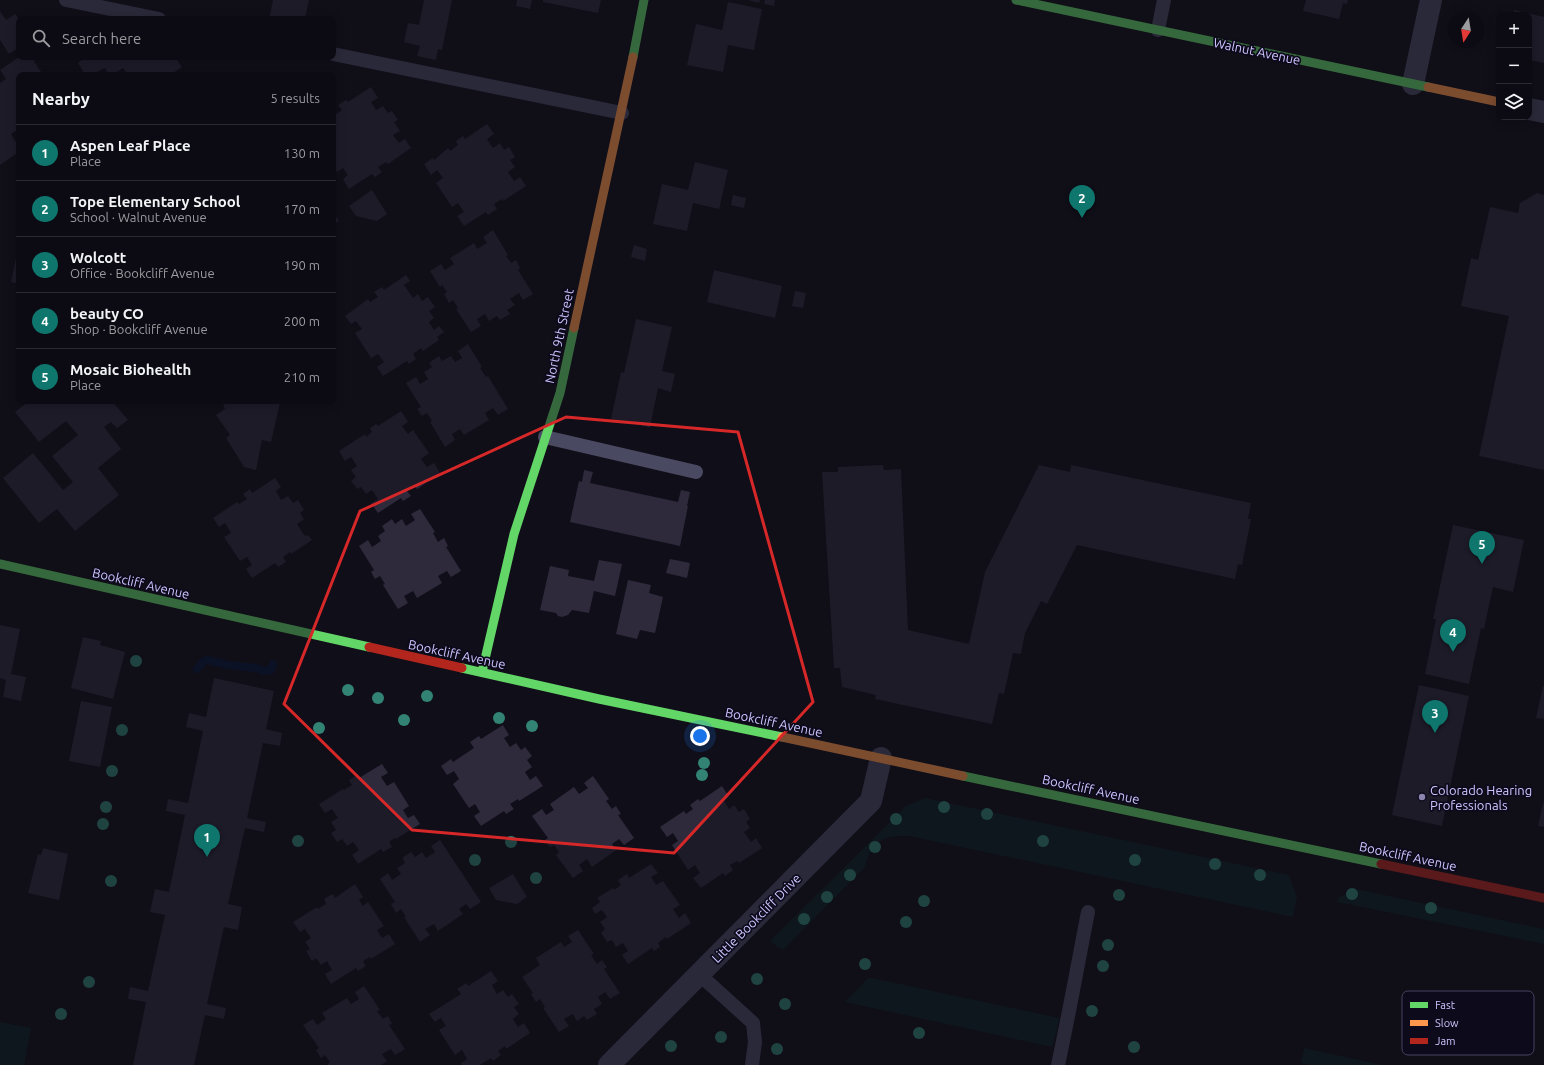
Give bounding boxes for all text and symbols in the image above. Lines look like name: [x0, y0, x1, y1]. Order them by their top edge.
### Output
north arrow: [1448, 12, 1484, 48]
map controls: [1496, 12, 1532, 120]
button: +: [1496, 12, 1532, 48]
search box: [16, 16, 336, 60]
icon: search: [30, 27, 52, 49]
text: Search here: [62, 30, 141, 47]
street label: Walnut Avenue: [1212, 35, 1302, 67]
button: −: [1496, 48, 1532, 84]
button: layers: [1496, 84, 1532, 120]
text: Nearby: [32, 89, 90, 108]
text: 5 results: [270, 91, 320, 105]
text: Aspen Leaf Place: [70, 137, 191, 154]
text: 1: [41, 146, 49, 160]
text: 130 m: [284, 146, 320, 160]
text: Place: [70, 154, 101, 168]
pin: 2: [1069, 185, 1095, 218]
text: Tope Elementary School: [70, 193, 240, 210]
text: 2: [41, 202, 49, 216]
text: 170 m: [284, 202, 320, 216]
text: School · Walnut Avenue: [70, 210, 207, 224]
text: Wolcott: [70, 249, 126, 266]
text: 3: [41, 258, 49, 272]
text: 190 m: [284, 258, 320, 272]
text: Office · Bookcliff Avenue: [70, 266, 215, 280]
street label: North 9th Street: [542, 287, 576, 385]
text: beauty CO: [70, 305, 144, 322]
text: 4: [41, 314, 49, 328]
text: 200 m: [284, 314, 320, 328]
text: Shop · Bookcliff Avenue: [70, 322, 208, 336]
text: Mosaic Biohealth: [70, 361, 191, 378]
text: 5: [41, 370, 49, 384]
text: 210 m: [284, 370, 320, 384]
text: Place: [70, 378, 101, 392]
pin: 5: [1469, 531, 1495, 564]
street label: Bookcliff Avenue: [91, 565, 191, 601]
pin: 4: [1440, 619, 1466, 652]
street label: Bookcliff Avenue: [407, 637, 507, 671]
pin: 3: [1422, 700, 1448, 733]
street label: Bookcliff Avenue: [724, 705, 824, 739]
your location: [690, 726, 710, 746]
street label: Bookcliff Avenue: [1041, 772, 1141, 806]
place label: Colorado Hearing Professionals: [1430, 783, 1532, 812]
marker: Colorado Hearing Professionals: [1417, 792, 1427, 802]
pin: 1: [194, 824, 220, 857]
street label: Bookcliff Avenue: [1358, 839, 1458, 873]
street label: Little Bookcliff Drive: [709, 871, 803, 965]
legend: [1402, 991, 1534, 1055]
text: Fast: [1435, 999, 1456, 1011]
text: Slow: [1435, 1017, 1459, 1029]
text: Jam: [1435, 1035, 1456, 1047]

